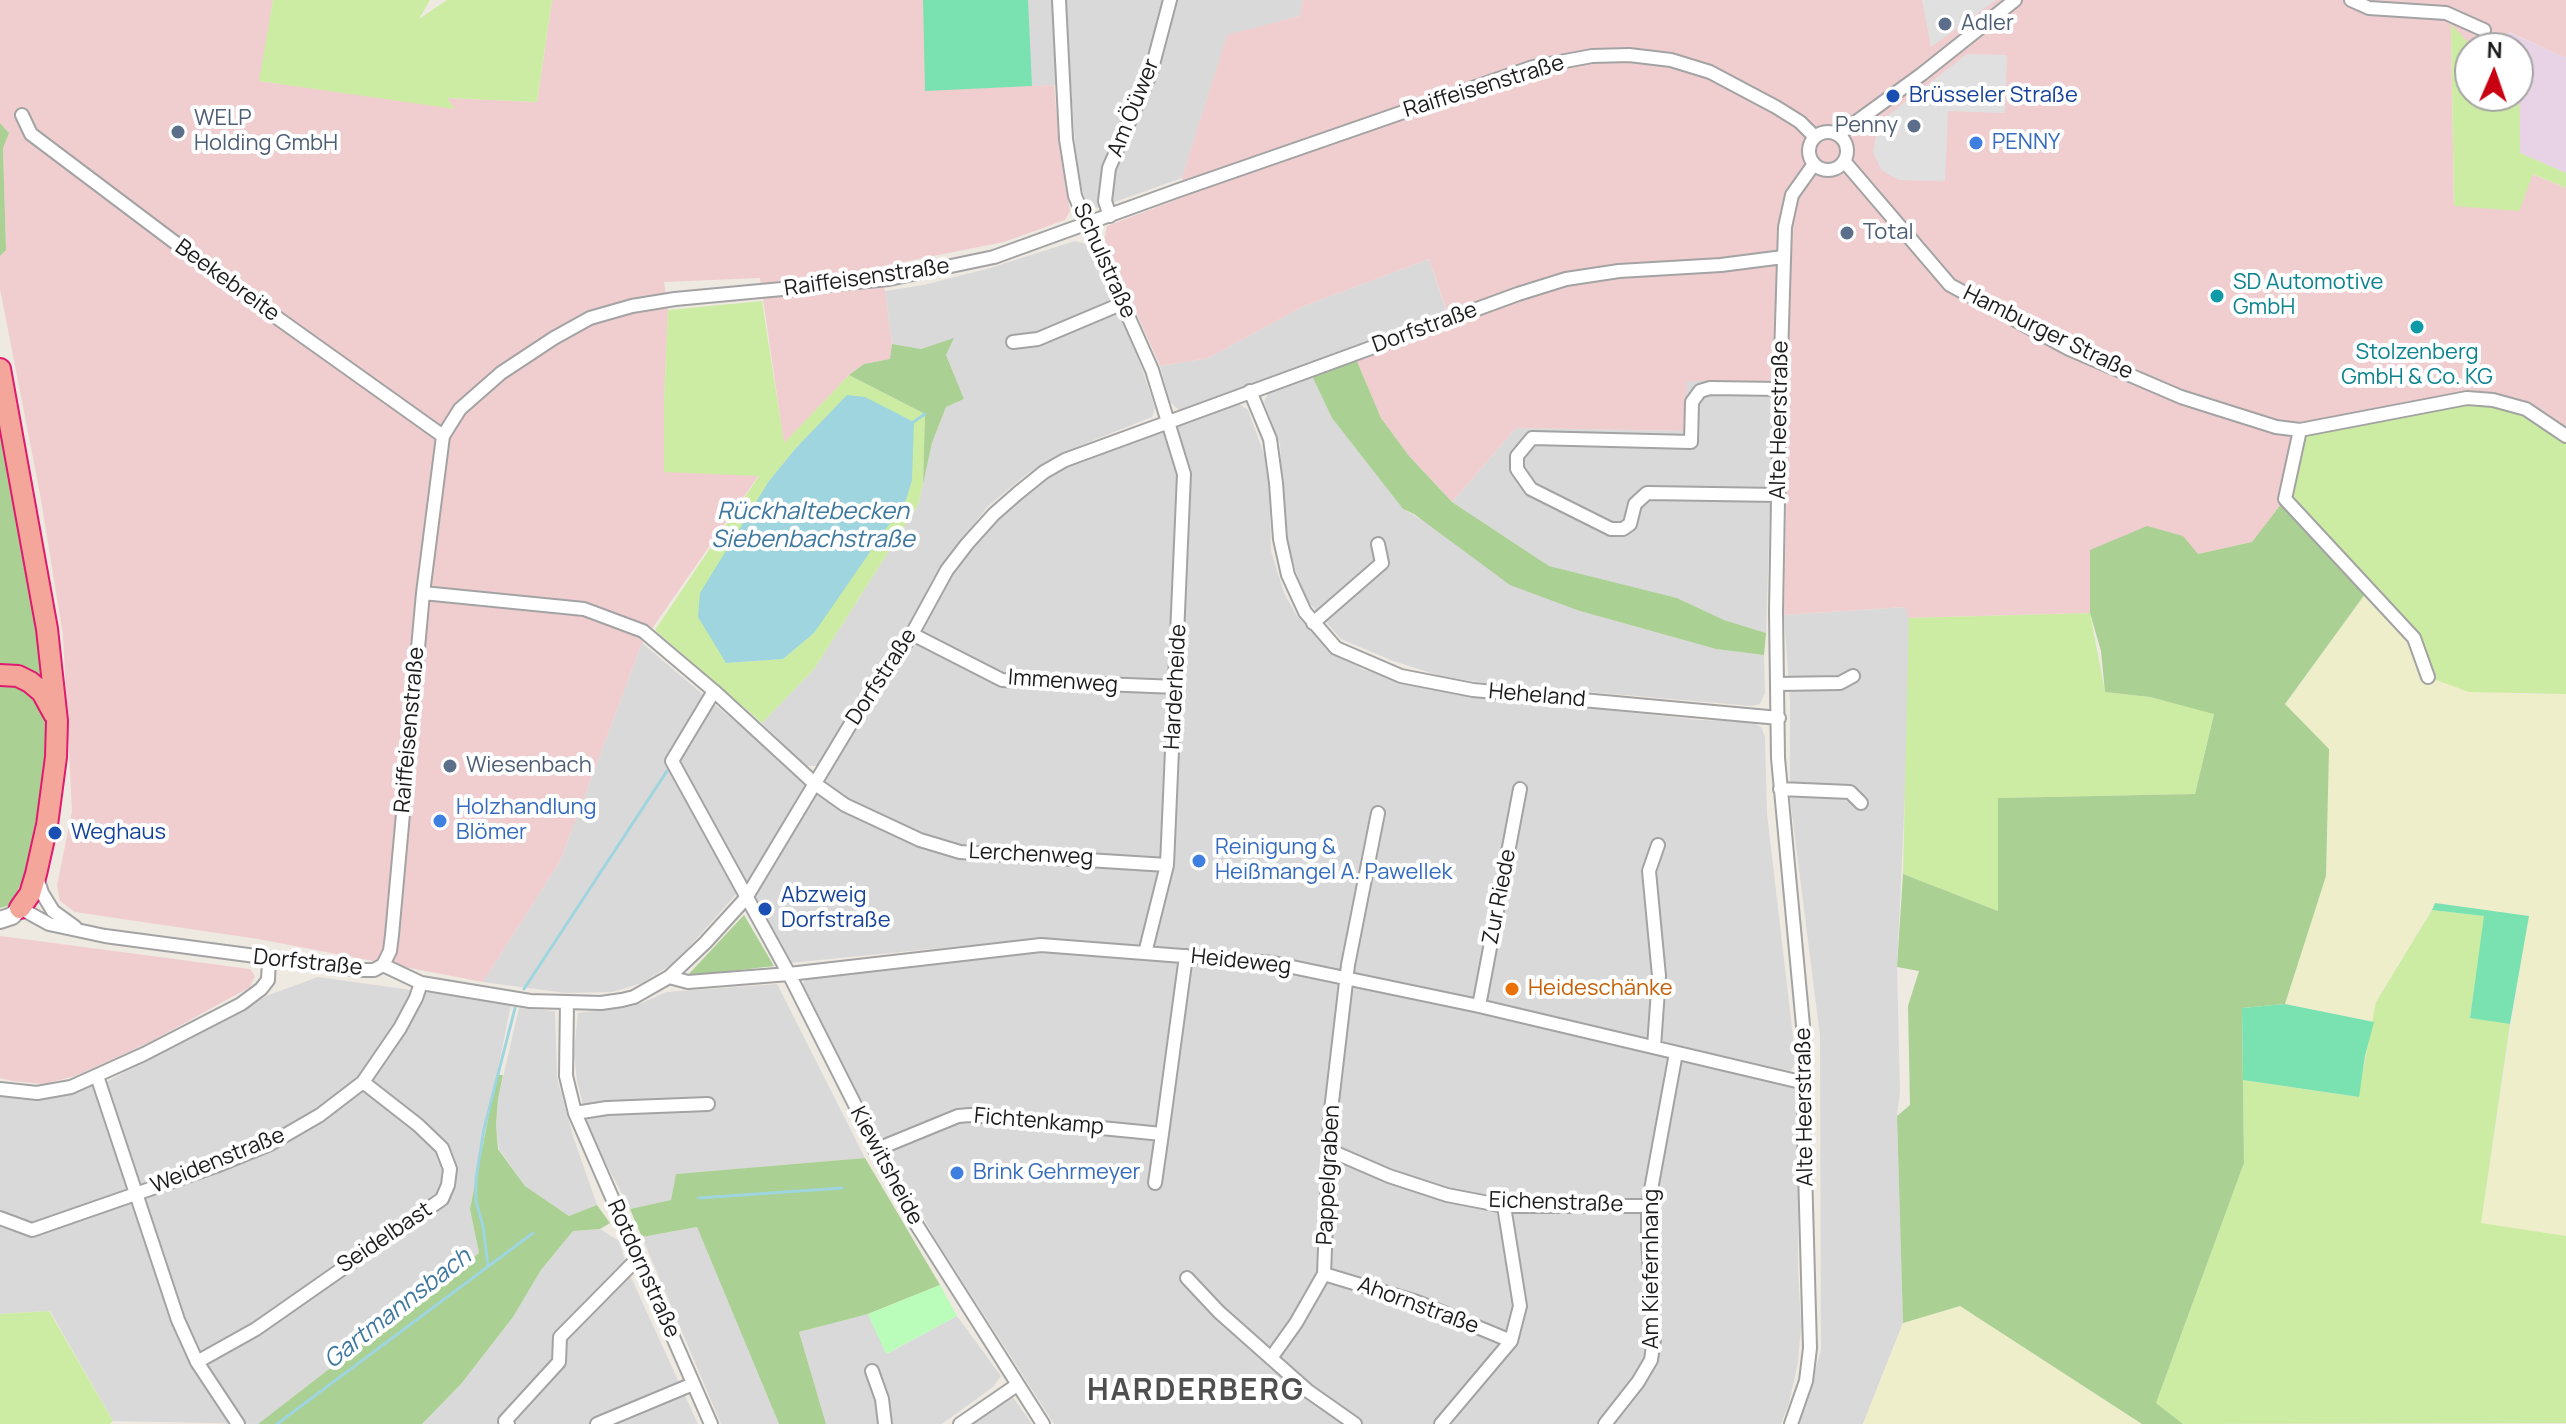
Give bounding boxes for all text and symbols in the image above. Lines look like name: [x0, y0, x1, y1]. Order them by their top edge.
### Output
place label: Adler: [1961, 11, 2014, 37]
marker: Adler: [1936, 15, 1954, 33]
north arrow: [2454, 32, 2534, 112]
text: N: [2486, 35, 2503, 65]
street label: Raiffeisenstraße: [1400, 50, 1568, 124]
street label: Am Öüwer: [1102, 55, 1166, 161]
place label: Brüsseler Straße: [1909, 83, 2078, 109]
marker: Brüsseler Straße: [1884, 87, 1902, 105]
place label: WELP Holding GmbH: [194, 106, 338, 158]
place label: Penny: [1835, 113, 1898, 139]
marker: Penny: [1905, 117, 1923, 135]
marker: WELP Holding GmbH: [169, 123, 187, 141]
place label: PENNY: [1992, 130, 2060, 156]
marker: PENNY: [1967, 134, 1985, 152]
street label: Schulstraße: [1067, 199, 1141, 323]
place label: Total: [1863, 220, 1914, 246]
marker: Total: [1838, 224, 1856, 242]
street label: Beekebreite: [170, 234, 284, 328]
street label: Raiffeisenstraße: [783, 253, 951, 303]
place label: SD Automotive GmbH: [2233, 270, 2383, 322]
street label: Hamburger Straße: [1959, 280, 2137, 386]
marker: SD Automotive GmbH: [2208, 287, 2226, 305]
street label: Dorfstraße: [1369, 297, 1481, 359]
marker: Stolzenberg GmbH & Co. KG: [2408, 318, 2426, 336]
street label: Alte Heerstraße: [1765, 340, 1795, 500]
place label: Stolzenberg GmbH & Co. KG: [2341, 340, 2493, 392]
water label: Rückhaltebecken Siebenbachstraße: [711, 498, 915, 554]
street label: Dorfstraße: [841, 624, 923, 730]
street label: Harderheide: [1160, 624, 1192, 750]
street label: Raiffeisenstraße: [390, 646, 430, 814]
street label: Immenweg: [1007, 665, 1119, 699]
street label: Heheland: [1487, 679, 1587, 713]
place label: Wiesenbach: [466, 753, 592, 779]
marker: Wiesenbach: [441, 757, 459, 775]
place label: Holzhandlung Blömer: [456, 795, 596, 846]
marker: Holzhandlung Blömer: [431, 812, 449, 830]
place label: Weghaus: [71, 820, 166, 846]
marker: Weghaus: [46, 824, 64, 842]
place label: Reinigung & Heißmangel A. Pawellek: [1215, 835, 1452, 886]
street label: Lerchenweg: [968, 839, 1094, 871]
street label: Zur Riede: [1478, 847, 1522, 947]
marker: Reinigung & Heißmangel A. Pawellek: [1190, 852, 1208, 870]
place label: Abzweig Dorfstraße: [781, 883, 891, 934]
marker: Abzweig Dorfstraße: [756, 900, 774, 918]
street label: Dorfstraße: [252, 944, 364, 982]
street label: Heideweg: [1189, 944, 1293, 980]
place label: Heideschänke: [1528, 976, 1673, 1002]
marker: Heideschänke: [1503, 980, 1521, 998]
street label: Alte Heerstraße: [1790, 1027, 1820, 1187]
street label: Kiewitsheide: [844, 1102, 928, 1230]
street label: Fichtenkamp: [973, 1103, 1105, 1141]
street label: Pappelgraben: [1312, 1104, 1346, 1246]
street label: Weidenstraße: [147, 1122, 289, 1200]
place label: Brink Gehrmeyer: [973, 1160, 1140, 1186]
marker: Brink Gehrmeyer: [948, 1164, 966, 1182]
street label: Eichenstraße: [1488, 1187, 1624, 1219]
street label: Am Kiefernhang: [1639, 1189, 1665, 1349]
street label: Rotdornstraße: [601, 1196, 685, 1342]
street label: Seidelbast: [333, 1197, 437, 1279]
water label: Gartmannsbach: [319, 1243, 477, 1375]
street label: Ahornstraße: [1354, 1272, 1482, 1340]
district label: HARDERBERG: [1087, 1374, 1305, 1410]

